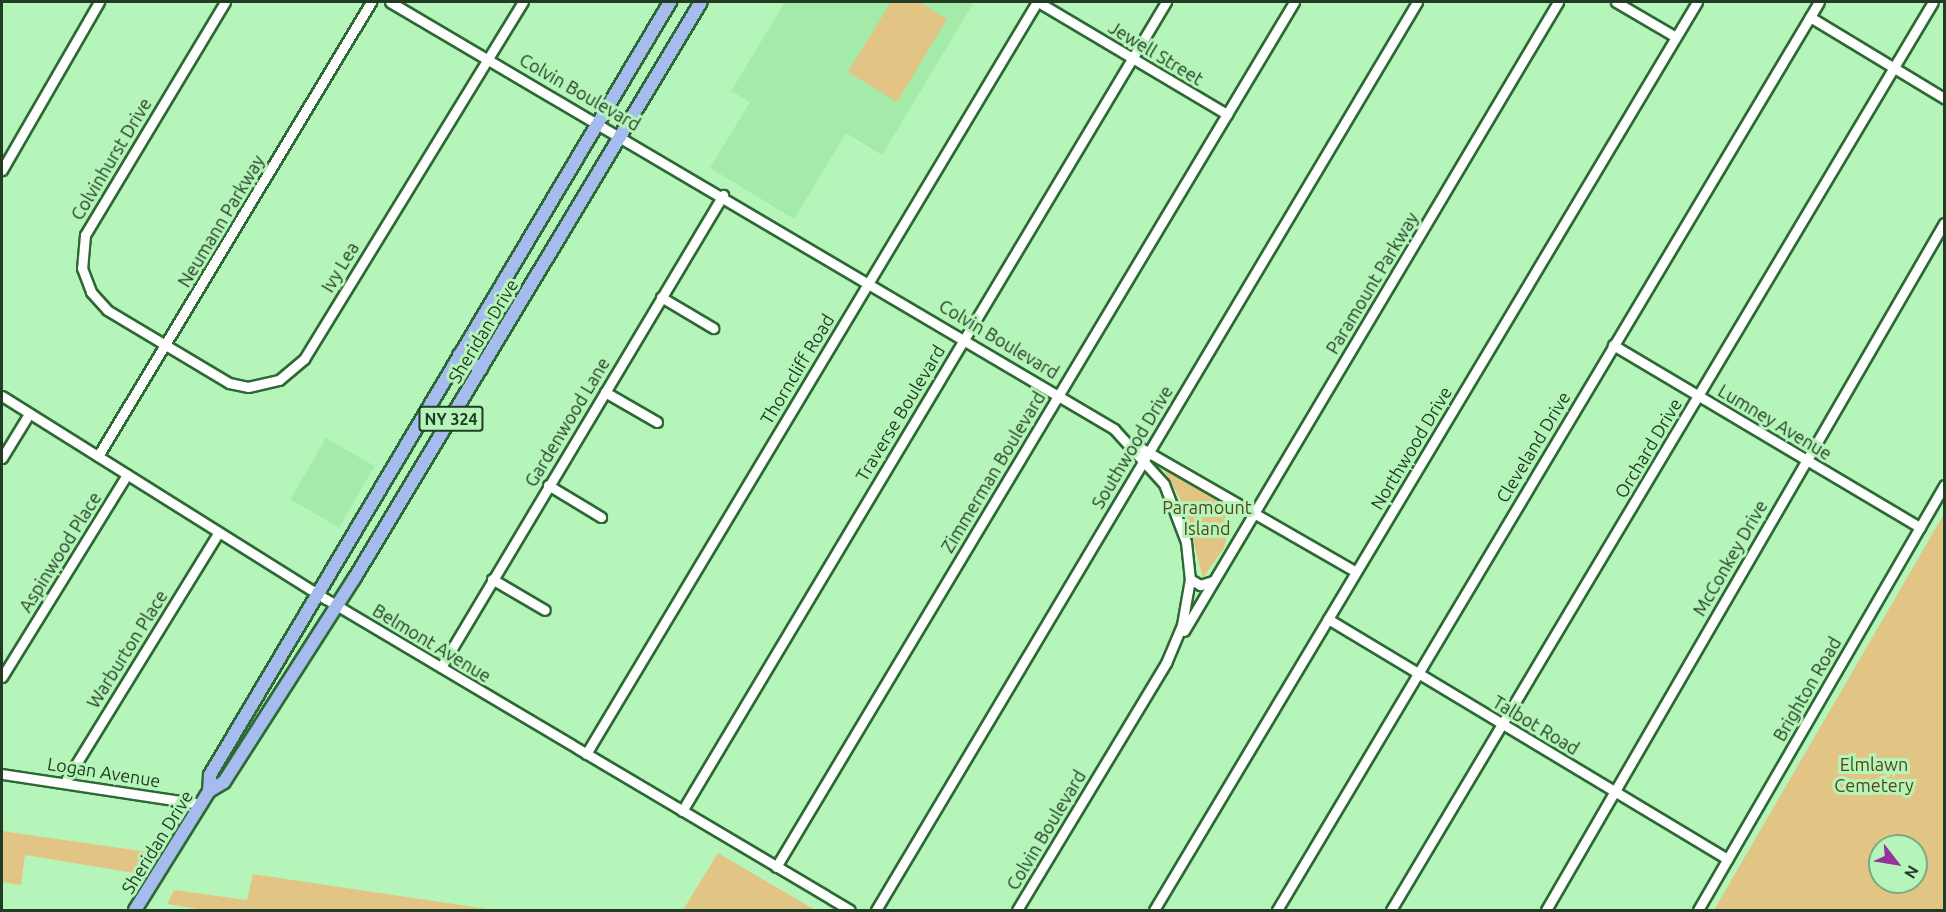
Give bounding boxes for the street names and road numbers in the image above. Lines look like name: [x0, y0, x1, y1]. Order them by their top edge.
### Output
street label: Jewell Street: [1105, 16, 1207, 90]
street label: Colvin Boulevard: [516, 49, 644, 135]
street label: Colvinhurst Drive: [66, 94, 156, 224]
street label: Neumann Parkway: [173, 151, 269, 291]
street label: Paramount Parkway: [1321, 208, 1423, 358]
street label: Ivy Lea: [317, 238, 363, 296]
street label: Sheridan Drive: [443, 275, 523, 387]
street label: Colvin Boulevard: [935, 295, 1063, 383]
street label: Thorncliff Road: [756, 310, 838, 428]
street label: Traverse Boulevard: [851, 341, 949, 485]
street label: Gardenwood Lane: [520, 353, 614, 491]
street label: Lumney Avenue: [1714, 380, 1836, 464]
street label: Southwood Drive: [1087, 382, 1177, 512]
street label: Northwood Drive: [1366, 383, 1456, 513]
street label: Cleveland Drive: [1491, 387, 1575, 507]
street label: Zimmerman Boulevard: [936, 388, 1050, 556]
street label: Orchard Drive: [1610, 394, 1686, 502]
road number: NY 324: [418, 406, 484, 432]
street label: Aspinwood Place: [14, 488, 106, 616]
street label: McConkey Drive: [1688, 496, 1772, 620]
street label: Warburton Place: [82, 586, 172, 712]
street label: Belmont Avenue: [369, 599, 495, 687]
street label: Brighton Road: [1768, 633, 1846, 745]
street label: Talbot Road: [1489, 691, 1583, 759]
street label: Logan Avenue: [46, 752, 162, 792]
street label: Colvin Boulevard: [1002, 766, 1090, 894]
street label: Sheridan Drive: [117, 786, 197, 898]

